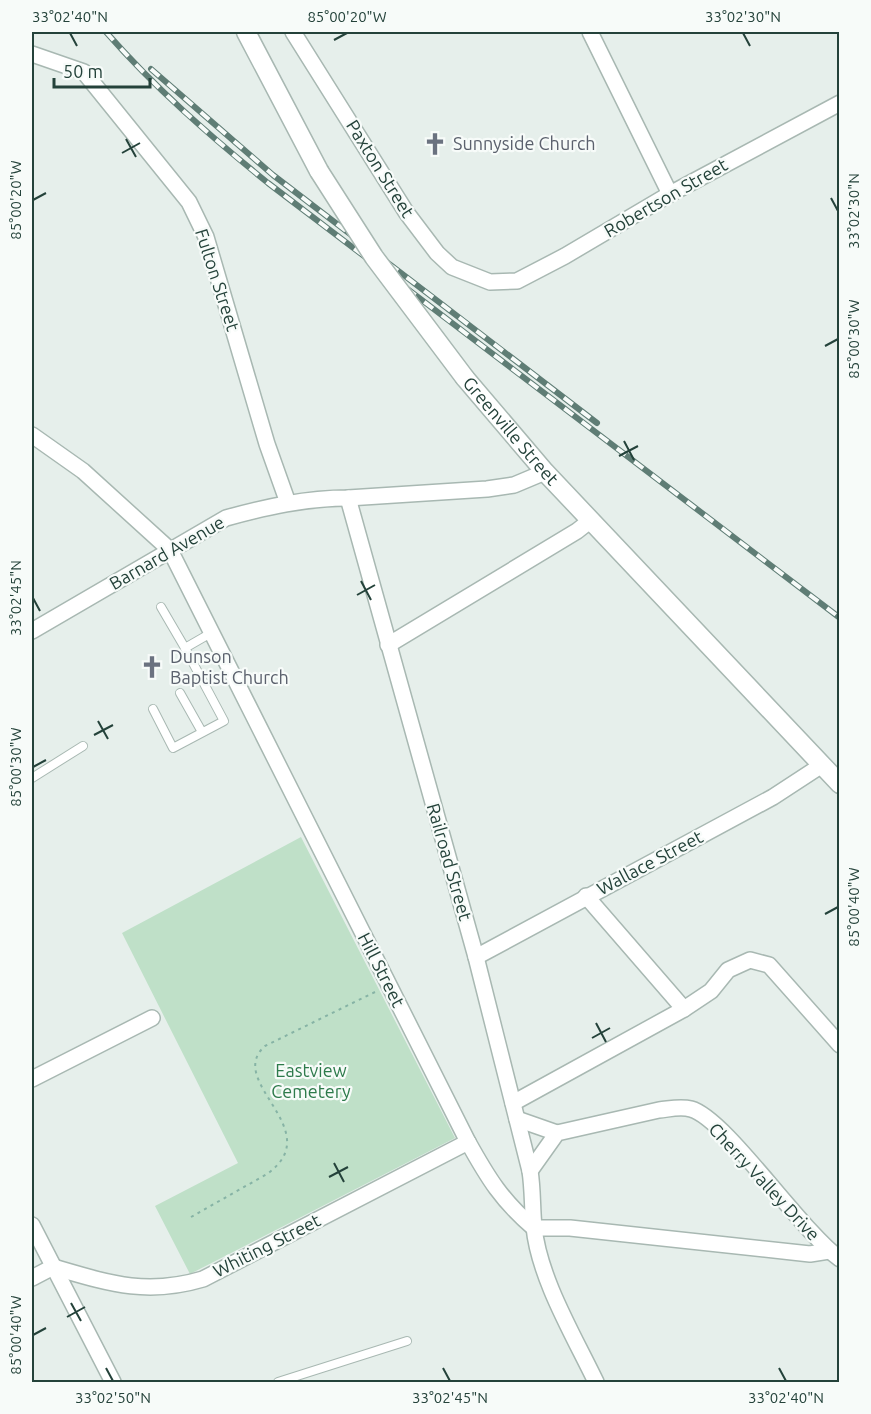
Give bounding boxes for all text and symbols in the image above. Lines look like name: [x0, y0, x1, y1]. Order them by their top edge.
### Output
text: 33°02'40"N: [32, 8, 108, 25]
text: 85°00'20"W: [307, 8, 387, 25]
text: 33°02'30"N: [705, 8, 781, 25]
scale bar: [54, 51, 150, 89]
text: 50 m: [63, 61, 103, 81]
street label: Paxton Street: [343, 116, 419, 221]
church icon: Sunnyside Church: [422, 131, 448, 157]
place label: Sunnyside Church: [453, 133, 596, 153]
street label: Robertson Street: [600, 154, 731, 241]
text: 85°00'20"W: [7, 160, 24, 240]
text: 33°02'30"N: [845, 173, 862, 249]
street label: Fulton Street: [192, 226, 244, 333]
text: 85°00'30"W: [845, 299, 862, 379]
street label: Greenville Street: [459, 372, 563, 489]
street label: Barnard Avenue: [106, 511, 227, 593]
text: 33°02'45"N: [7, 560, 24, 636]
place label: Dunson Baptist Church: [170, 646, 289, 687]
church icon: Dunson Baptist Church: [139, 654, 165, 680]
text: 85°00'30"W: [7, 727, 24, 807]
street label: Railroad Street: [424, 801, 476, 923]
street label: Wallace Street: [593, 826, 706, 898]
text: 85°00'40"W: [845, 867, 862, 947]
street label: Hill Street: [355, 929, 409, 1010]
park label: Eastview Cemetery: [271, 1060, 351, 1101]
street label: Cherry Valley Drive: [705, 1118, 824, 1244]
street label: Whiting Street: [210, 1209, 324, 1281]
text: 85°00'40"W: [7, 1295, 24, 1375]
text: 33°02'50"N: [75, 1389, 151, 1406]
text: 33°02'45"N: [412, 1389, 488, 1406]
text: 33°02'40"N: [748, 1389, 824, 1406]

